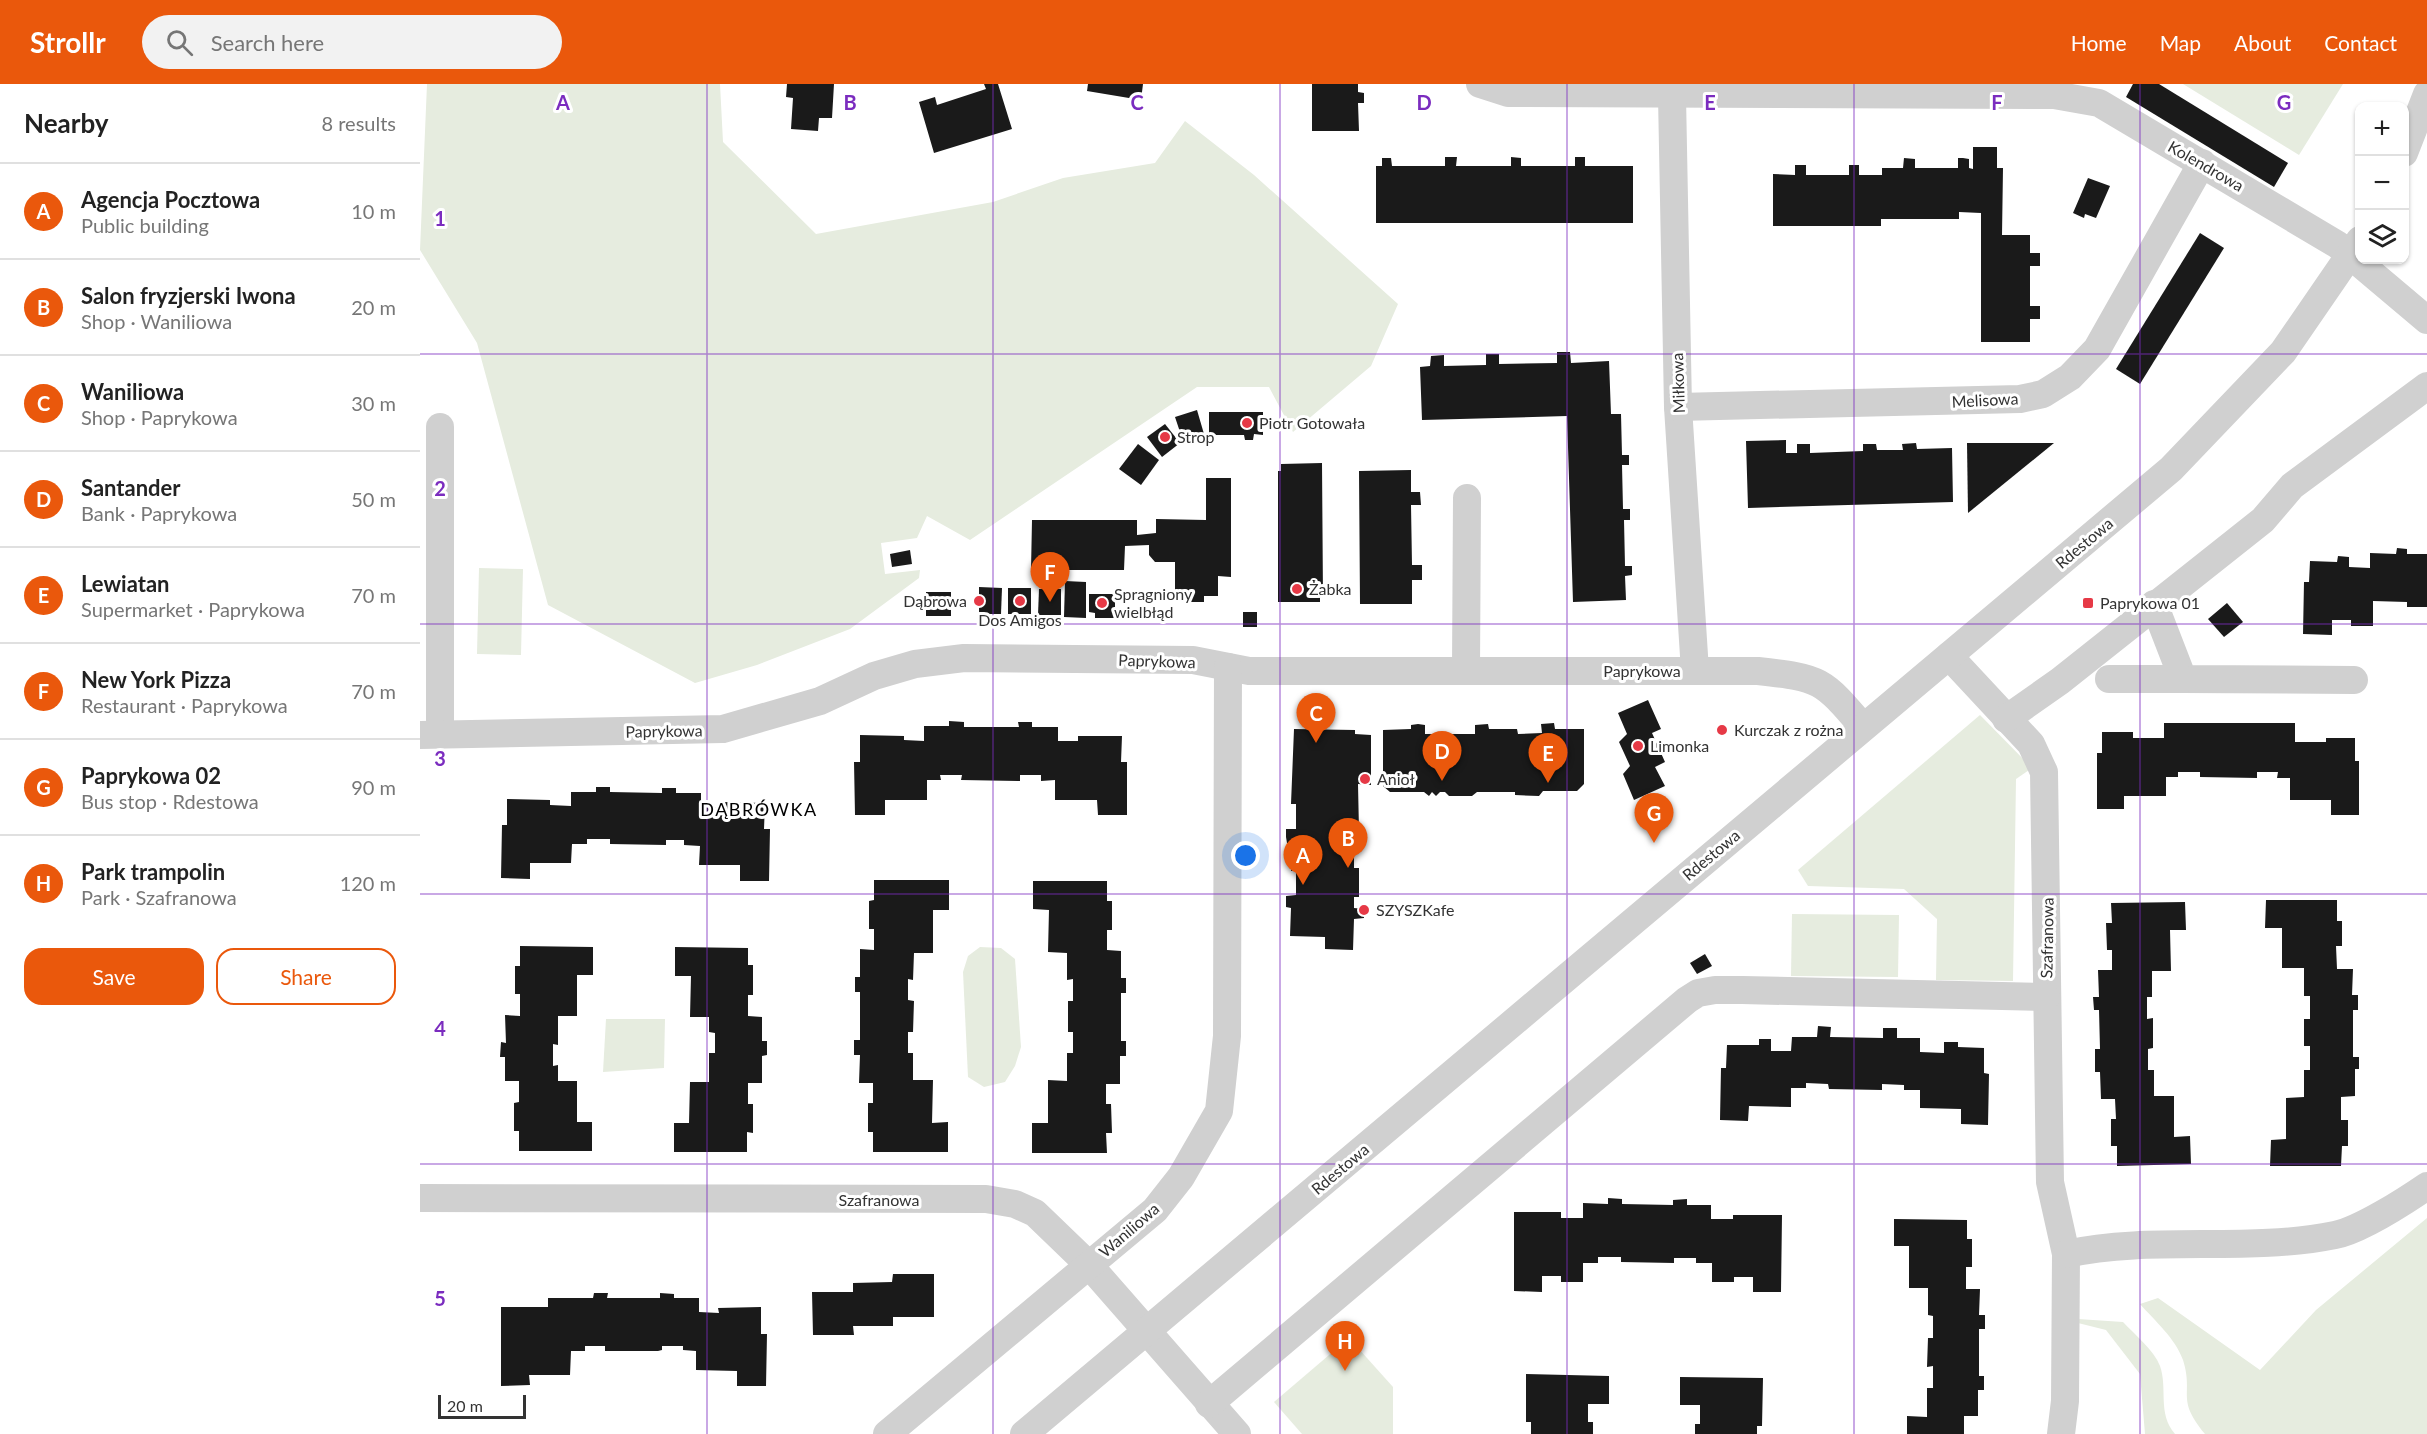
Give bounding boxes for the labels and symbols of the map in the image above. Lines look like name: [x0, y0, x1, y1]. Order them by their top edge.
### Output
text: A: [555, 90, 570, 114]
text: B: [843, 90, 857, 114]
text: C: [1130, 90, 1144, 114]
text: D: [1416, 90, 1432, 114]
text: E: [1704, 90, 1716, 114]
text: F: [1991, 90, 2003, 114]
text: G: [2277, 90, 2291, 114]
street label: Kolendrowa: [2165, 136, 2247, 195]
text: 1: [434, 206, 446, 230]
street label: Miłkowa: [1667, 352, 1688, 414]
street label: Melisowa: [1951, 388, 2019, 411]
place label: Piotr Gotowała: [1259, 413, 1365, 432]
marker: Piotr Gotowała: [1240, 416, 1254, 430]
place label: Strop: [1177, 427, 1215, 446]
marker: Strop: [1158, 430, 1172, 444]
text: 2: [434, 476, 446, 500]
street label: Rdestowa: [2051, 513, 2116, 572]
pin: F: [1030, 552, 1070, 602]
place label: Żabka: [1309, 579, 1352, 598]
marker: Żabka: [1290, 582, 1304, 596]
place label: Spragniony wielbłąd: [1114, 584, 1193, 621]
place label: Dąbrowa: [903, 591, 967, 610]
place label: Paprykowa 01: [2100, 593, 2200, 612]
marker: Dąbrowa: [972, 594, 986, 608]
marker: Dos Amigos: [1013, 594, 1027, 608]
marker: Spragniony wielbłąd: [1095, 596, 1109, 610]
marker: Paprykowa 01: [2081, 596, 2095, 610]
place label: Dos Amigos: [978, 610, 1062, 629]
street label: Paprykowa: [1118, 650, 1196, 671]
street label: Paprykowa: [1603, 661, 1681, 680]
pin: C: [1296, 694, 1336, 743]
street label: Paprykowa: [625, 720, 703, 741]
place label: Kurczak z rożna: [1734, 720, 1844, 739]
marker: Kurczak z rożna: [1715, 723, 1729, 737]
pin: D: [1422, 732, 1462, 781]
pin: E: [1528, 734, 1568, 783]
place label: Limonka: [1650, 736, 1709, 755]
marker: Limonka: [1631, 739, 1645, 753]
text: 3: [434, 746, 446, 770]
place label: Anioł: [1377, 769, 1415, 788]
marker: Anioł: [1358, 772, 1372, 786]
pin: G: [1634, 794, 1674, 843]
district label: DĄBRÓWKA: [700, 798, 818, 820]
pin: B: [1328, 818, 1368, 868]
street label: Rdestowa: [1678, 825, 1743, 884]
pin: A: [1284, 836, 1322, 885]
your location: [1231, 841, 1260, 870]
street label: Szafranowa: [2036, 897, 2057, 979]
place label: SZYSZKafe: [1376, 900, 1454, 919]
marker: SZYSZKafe: [1357, 903, 1371, 917]
text: 4: [434, 1016, 446, 1040]
street label: Rdestowa: [1307, 1139, 1372, 1198]
street label: Szafranowa: [838, 1190, 920, 1209]
street label: Waniliowa: [1095, 1198, 1163, 1261]
text: 5: [434, 1286, 446, 1310]
pin: H: [1326, 1322, 1364, 1371]
scale bar: [438, 1392, 526, 1420]

